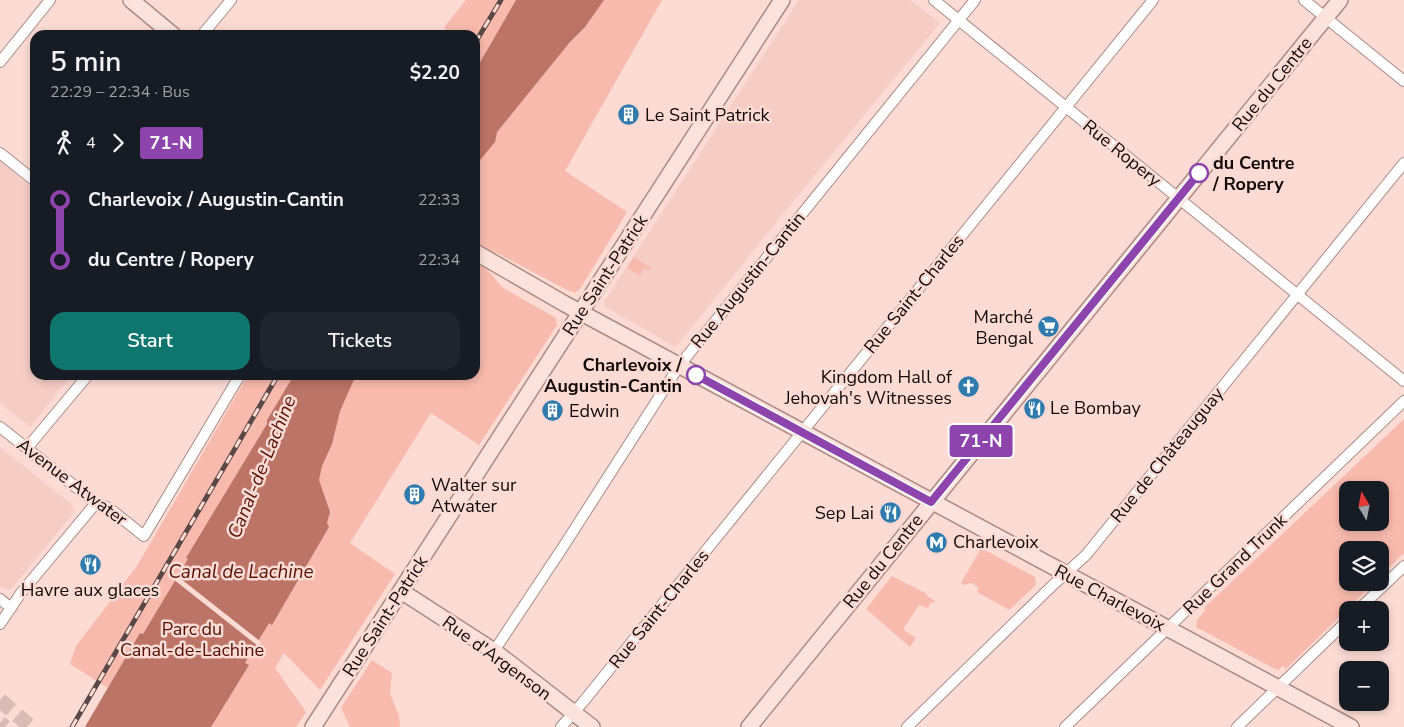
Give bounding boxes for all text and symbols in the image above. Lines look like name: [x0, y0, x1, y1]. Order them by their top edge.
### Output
street label: Rue du Centre: [1226, 32, 1318, 136]
text: 5 min: [50, 43, 121, 81]
text: $2.20: [410, 60, 460, 86]
text: 22:29 – 22:34 · Bus: [50, 81, 190, 103]
building icon: Le Saint Patrick: [617, 103, 641, 127]
place label: Le Saint Patrick: [645, 103, 771, 127]
street label: Rue Ropery: [1078, 114, 1167, 193]
icon: walk: [50, 129, 78, 157]
icon: forward: [104, 129, 132, 157]
text: 71-N: [150, 131, 193, 155]
text: 4: [86, 132, 96, 154]
place label: du Centre / Ropery: [1212, 151, 1295, 196]
marker: du Centre / Ropery: [1189, 163, 1209, 183]
text: Charlevoix / Augustin-Cantin: [88, 187, 344, 213]
text: 22:33: [418, 189, 460, 211]
street label: Rue Augustin-Cantin: [685, 207, 811, 353]
street label: Rue Saint-Patrick: [557, 209, 654, 340]
street label: Rue Saint-Charles: [858, 229, 970, 359]
text: du Centre / Ropery: [88, 247, 254, 273]
text: 22:34: [418, 249, 460, 271]
place label: Marché Bengal: [974, 305, 1034, 350]
button: Start: [50, 312, 250, 370]
button: Tickets: [260, 312, 460, 370]
supermarket icon: Marché Bengal: [1037, 315, 1061, 339]
place label: Charlevoix / Augustin-Cantin: [544, 353, 682, 398]
marker: Charlevoix / Augustin-Cantin: [686, 365, 706, 385]
place label: Kingdom Hall of Jehovah's Witnesses: [784, 365, 953, 410]
church icon: Kingdom Hall of Jehovah's Witnesses: [956, 375, 980, 399]
street label: Rue de Châteauguay: [1105, 382, 1230, 528]
water label: Canal-de-Lachine: [221, 392, 303, 542]
restaurant icon: Le Bombay: [1022, 396, 1046, 420]
place label: Le Bombay: [1050, 396, 1141, 420]
building icon: Edwin: [541, 399, 565, 423]
place label: Edwin: [569, 399, 619, 423]
line badge: 71-N: [946, 425, 1016, 457]
text: 71-N: [960, 429, 1002, 453]
street label: Avenue Atwater: [12, 433, 132, 532]
place label: Walter sur Atwater: [431, 473, 517, 518]
north arrow: [1339, 481, 1389, 531]
map controls: [1339, 481, 1389, 711]
building icon: Walter sur Atwater: [403, 483, 427, 507]
place label: Sep Lai: [815, 501, 874, 525]
restaurant icon: Sep Lai: [878, 501, 902, 525]
street label: Rue Grand Trunk: [1178, 507, 1293, 620]
street label: Rue du Centre: [837, 509, 929, 613]
metro station icon: Charlevoix: [925, 530, 949, 554]
place label: Charlevoix: [953, 530, 1039, 554]
button: layers: [1339, 541, 1389, 591]
street label: Rue Saint-Charles: [603, 544, 715, 674]
street label: Rue Saint-Patrick: [337, 550, 434, 681]
restaurant icon: Havre aux glaces: [78, 553, 102, 577]
water label: Canal de Lachine: [168, 559, 314, 585]
street label: Rue Charlevoix: [1050, 559, 1170, 638]
place label: Havre aux glaces: [21, 578, 159, 602]
button: +: [1339, 601, 1389, 651]
street label: Rue d'Argenson: [438, 610, 556, 706]
park label: Parc du Canal-de-Lachine: [120, 617, 264, 662]
button: −: [1339, 661, 1389, 711]

